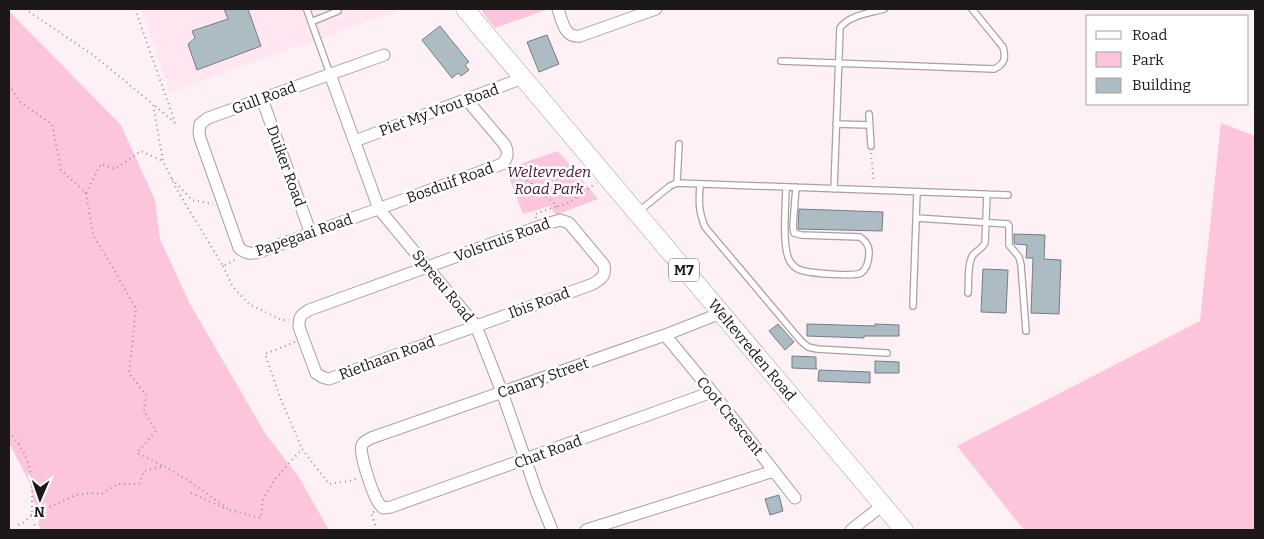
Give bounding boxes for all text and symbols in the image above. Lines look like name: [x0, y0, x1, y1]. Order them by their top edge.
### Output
legend: [1086, 15, 1249, 105]
text: Road: [1132, 26, 1167, 44]
text: Park: [1132, 51, 1164, 69]
text: Building: [1132, 76, 1191, 94]
street label: Gull Road: [229, 78, 299, 118]
street label: Piet My Vrou Road: [377, 80, 501, 140]
street label: Duiker Road: [263, 123, 309, 209]
street label: Bosduif Road: [404, 159, 496, 207]
park label: Weltevreden Road Park: [507, 163, 591, 198]
street label: Papegaai Road: [253, 210, 355, 260]
street label: Volstruis Road: [452, 214, 552, 266]
street label: Spreeu Road: [408, 246, 478, 326]
road number: M7: [669, 258, 699, 282]
street label: Ibis Road: [506, 284, 572, 322]
street label: Weltevreden Road: [704, 296, 800, 405]
street label: Riethaan Road: [336, 332, 438, 384]
street label: Canary Street: [495, 354, 592, 402]
street label: Coot Crescent: [693, 373, 768, 460]
street label: Chat Road: [512, 431, 584, 473]
north arrow: [15, 474, 65, 524]
text: N: [34, 503, 45, 520]

